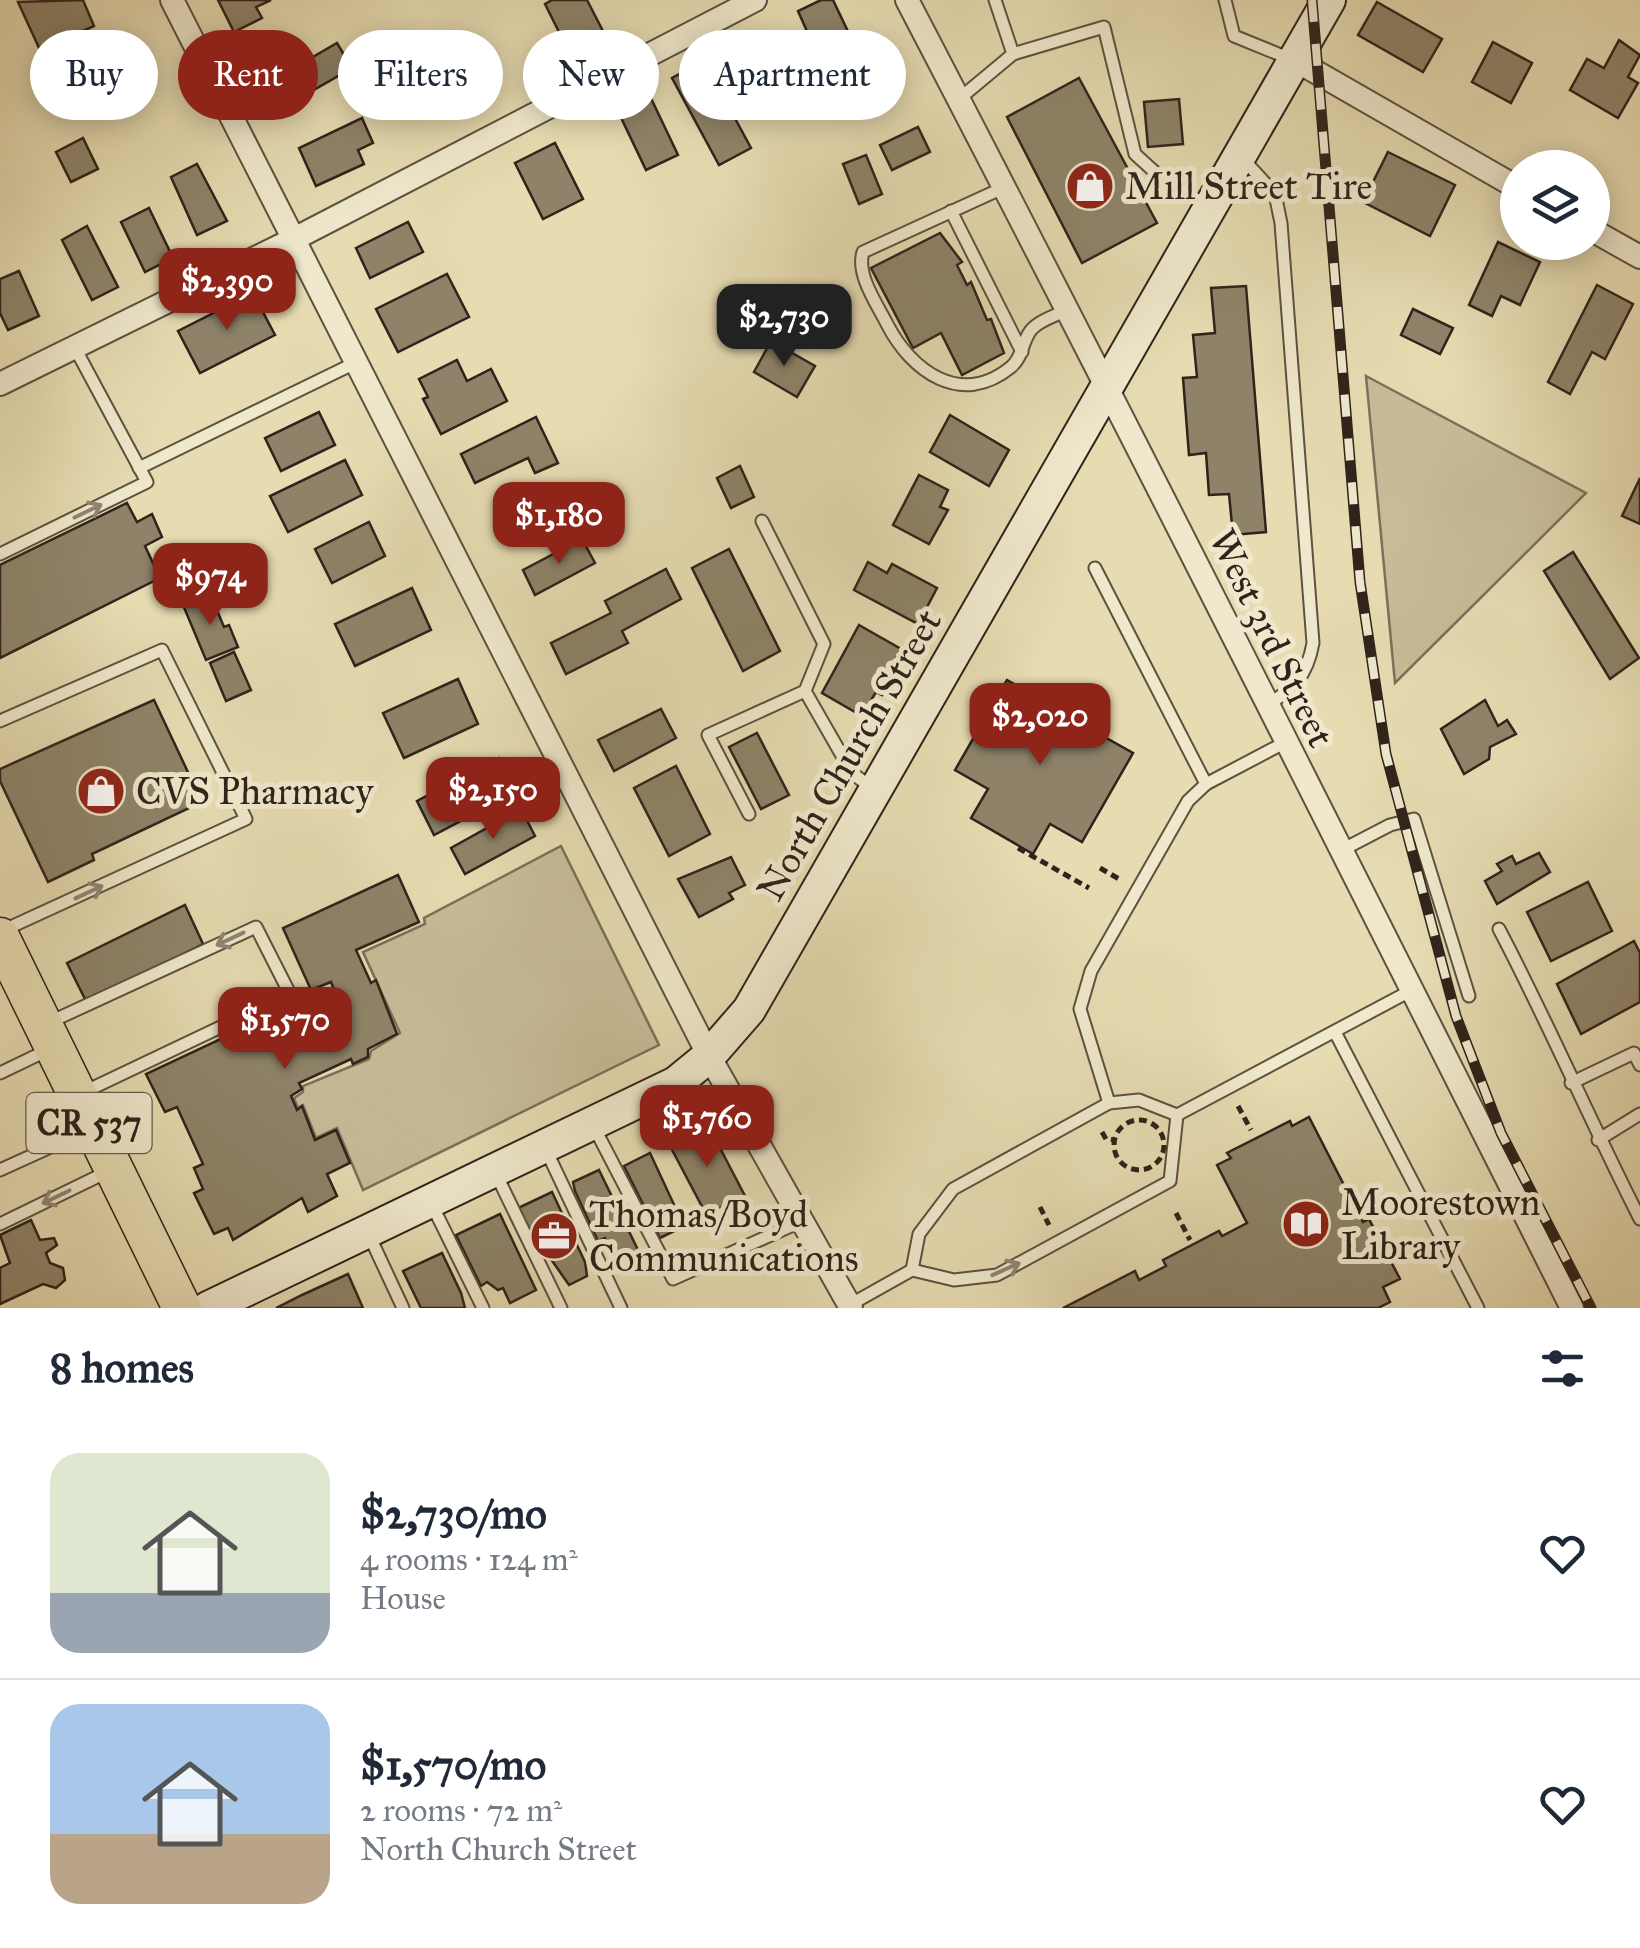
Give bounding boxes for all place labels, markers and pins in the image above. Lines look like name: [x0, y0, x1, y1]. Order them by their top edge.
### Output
shop icon: Mill Street Tire: [1064, 160, 1116, 212]
place label: Mill Street Tire: [1125, 163, 1372, 209]
pin: $2,390: [146, 248, 308, 333]
pin: $2,730: [703, 284, 865, 369]
pin: $1,180: [478, 482, 640, 567]
pin: $974: [151, 543, 269, 628]
pin: $2,020: [959, 683, 1121, 768]
pin: $2,150: [412, 757, 574, 842]
shop icon: CVS Pharmacy: [75, 765, 127, 817]
place label: CVS Pharmacy: [136, 768, 375, 814]
pin: $1,570: [204, 987, 366, 1072]
pin: $1,760: [626, 1085, 788, 1170]
place label: Moorestown Library: [1341, 1179, 1540, 1269]
place label: Thomas/Boyd Communications: [589, 1191, 859, 1281]
library icon: Moorestown Library: [1280, 1198, 1332, 1250]
office icon: Thomas/Boyd Communications: [528, 1210, 580, 1262]

